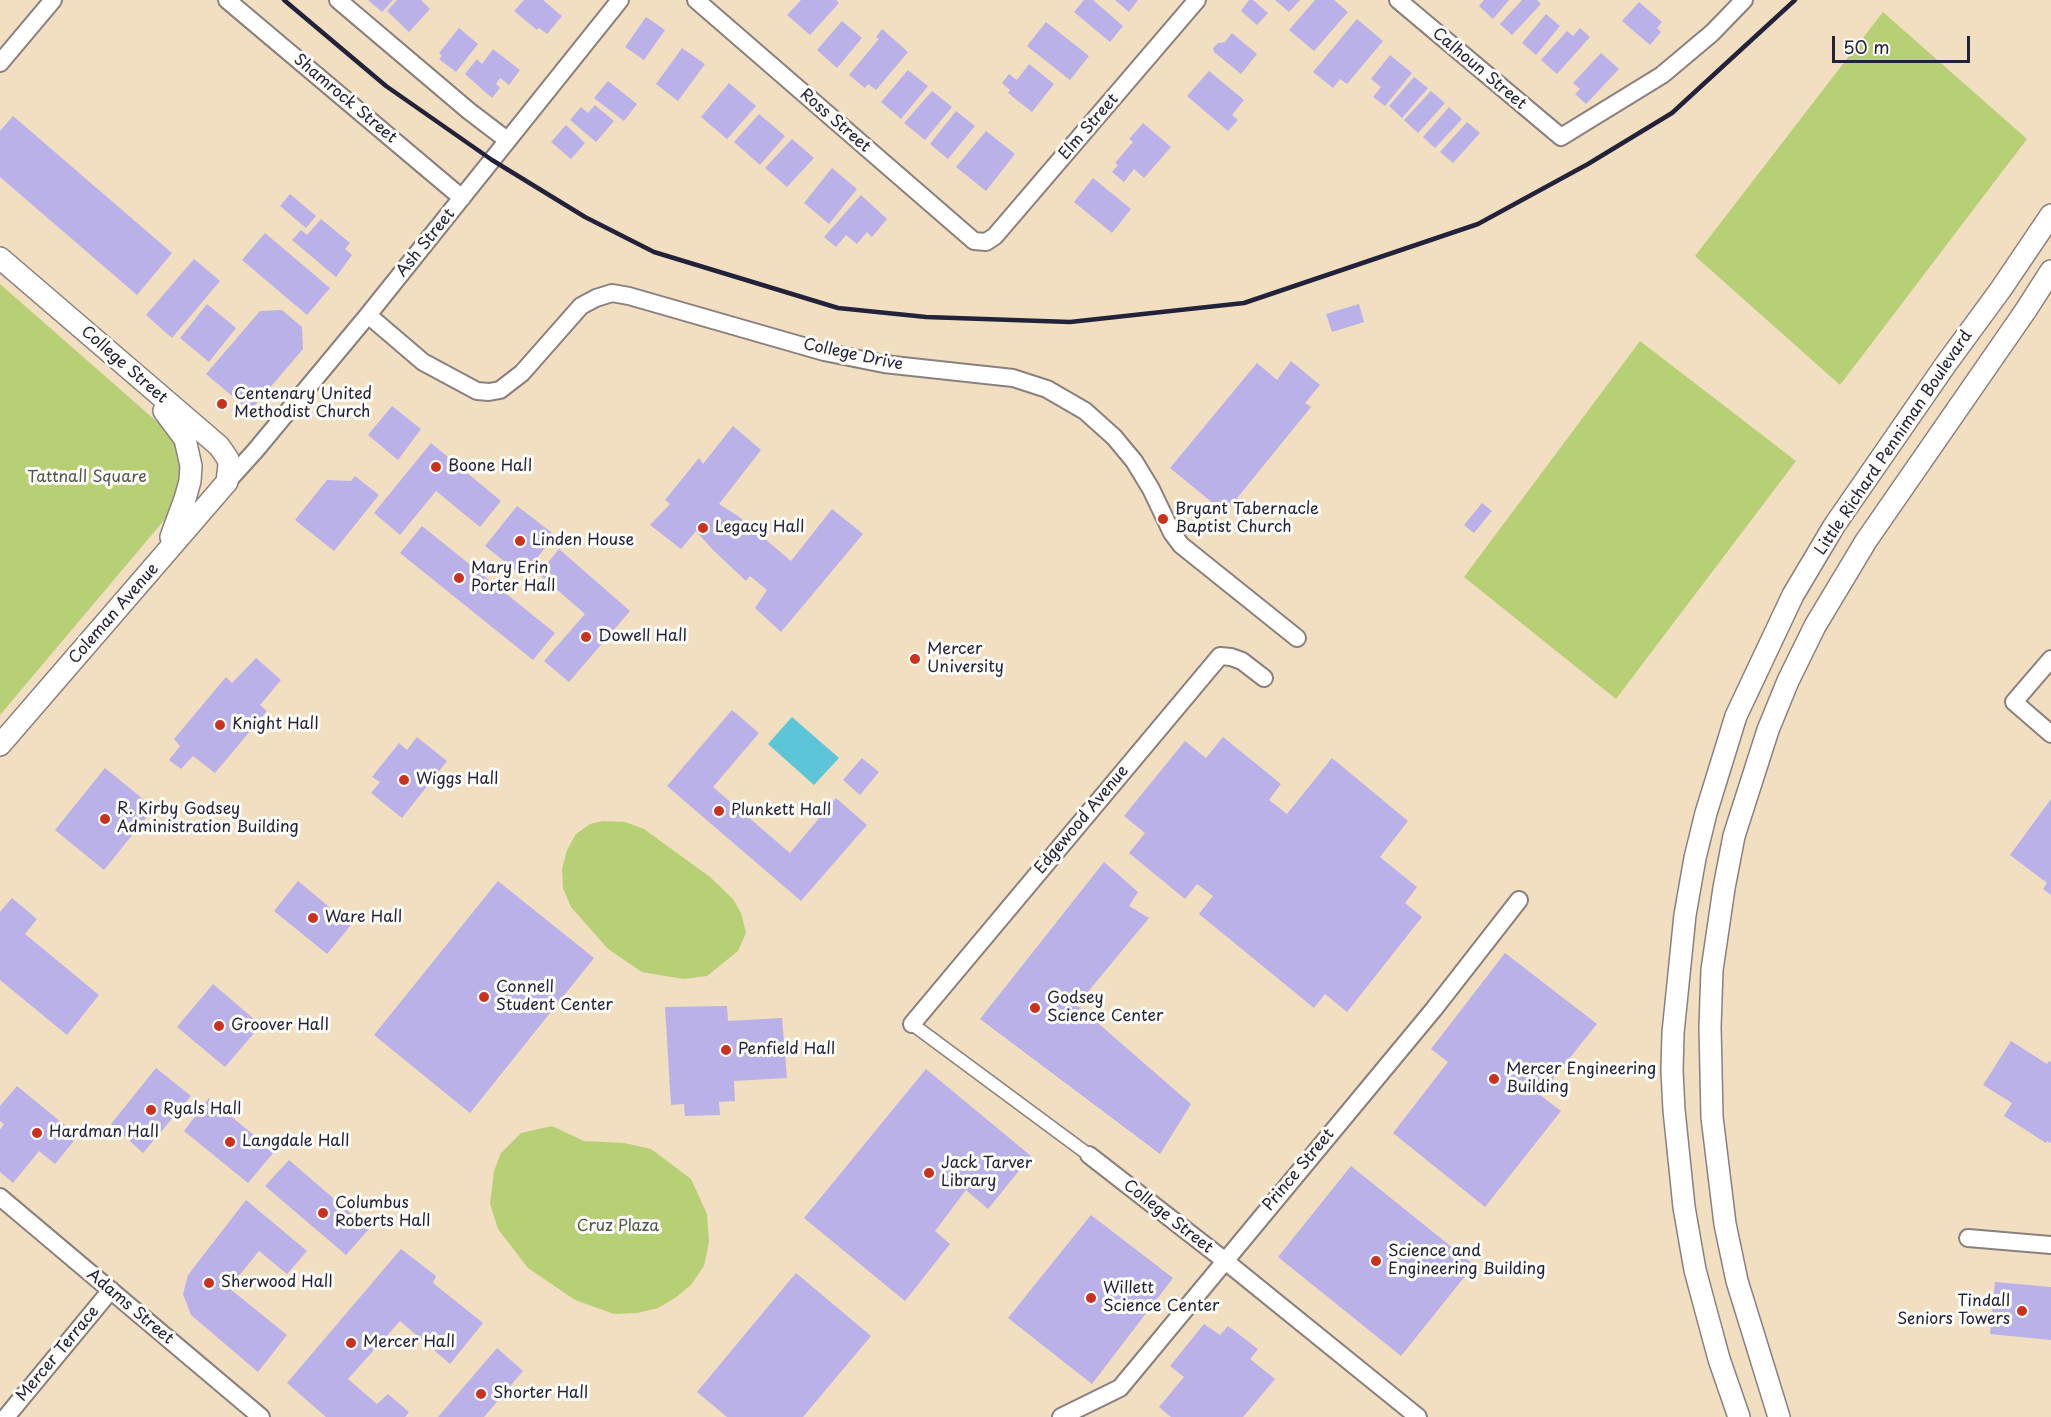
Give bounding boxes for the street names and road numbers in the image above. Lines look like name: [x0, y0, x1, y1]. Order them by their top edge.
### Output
street label: Calhoun Street: [1428, 24, 1530, 114]
street label: Shamrock Street: [290, 50, 400, 148]
street label: Ross Street: [796, 85, 874, 157]
street label: Elm Street: [1055, 90, 1123, 164]
street label: Ash Street: [393, 205, 459, 281]
street label: College Street: [77, 322, 171, 408]
street label: Little Richard Penniman Boulevard: [1811, 327, 1977, 559]
street label: College Drive: [801, 335, 905, 375]
street label: Coleman Avenue: [65, 560, 163, 668]
street label: Edgewood Avenue: [1031, 762, 1133, 878]
street label: Prince Street: [1259, 1125, 1339, 1215]
street label: College Street: [1119, 1176, 1217, 1258]
street label: Adams Street: [83, 1265, 177, 1349]
street label: Mercer Terrace: [13, 1302, 103, 1406]

